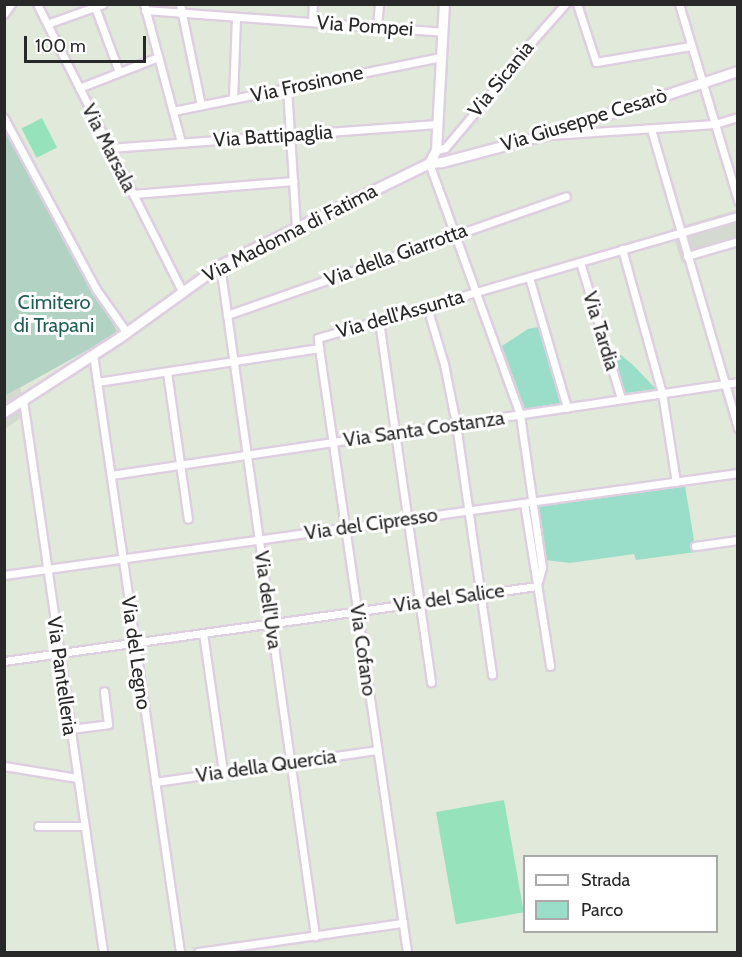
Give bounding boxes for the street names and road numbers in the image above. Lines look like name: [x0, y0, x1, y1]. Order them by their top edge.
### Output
street label: Via Pompei: [316, 11, 414, 41]
street label: Via Sicania: [463, 36, 539, 122]
street label: Via Frosinone: [249, 60, 365, 108]
street label: Via Giuseppe Cesarò: [498, 83, 670, 157]
street label: Via Marsala: [77, 100, 141, 196]
street label: Via Battipaglia: [212, 120, 334, 152]
street label: Via Madonna di Fatima: [199, 179, 381, 287]
street label: Via della Giarrotta: [322, 218, 470, 292]
street label: Via dell'Assunta: [334, 284, 466, 344]
street label: Via Tardia: [578, 289, 624, 373]
street label: Via Santa Costanza: [342, 406, 506, 452]
street label: Via del Cipresso: [303, 503, 439, 545]
street label: Via dell'Uva: [249, 549, 287, 651]
street label: Via del Salice: [392, 578, 506, 618]
street label: Via del Legno: [116, 595, 156, 711]
street label: Via Cofano: [345, 602, 381, 698]
street label: Via Pantelleria: [42, 615, 82, 737]
street label: Via della Quercia: [194, 744, 338, 788]

